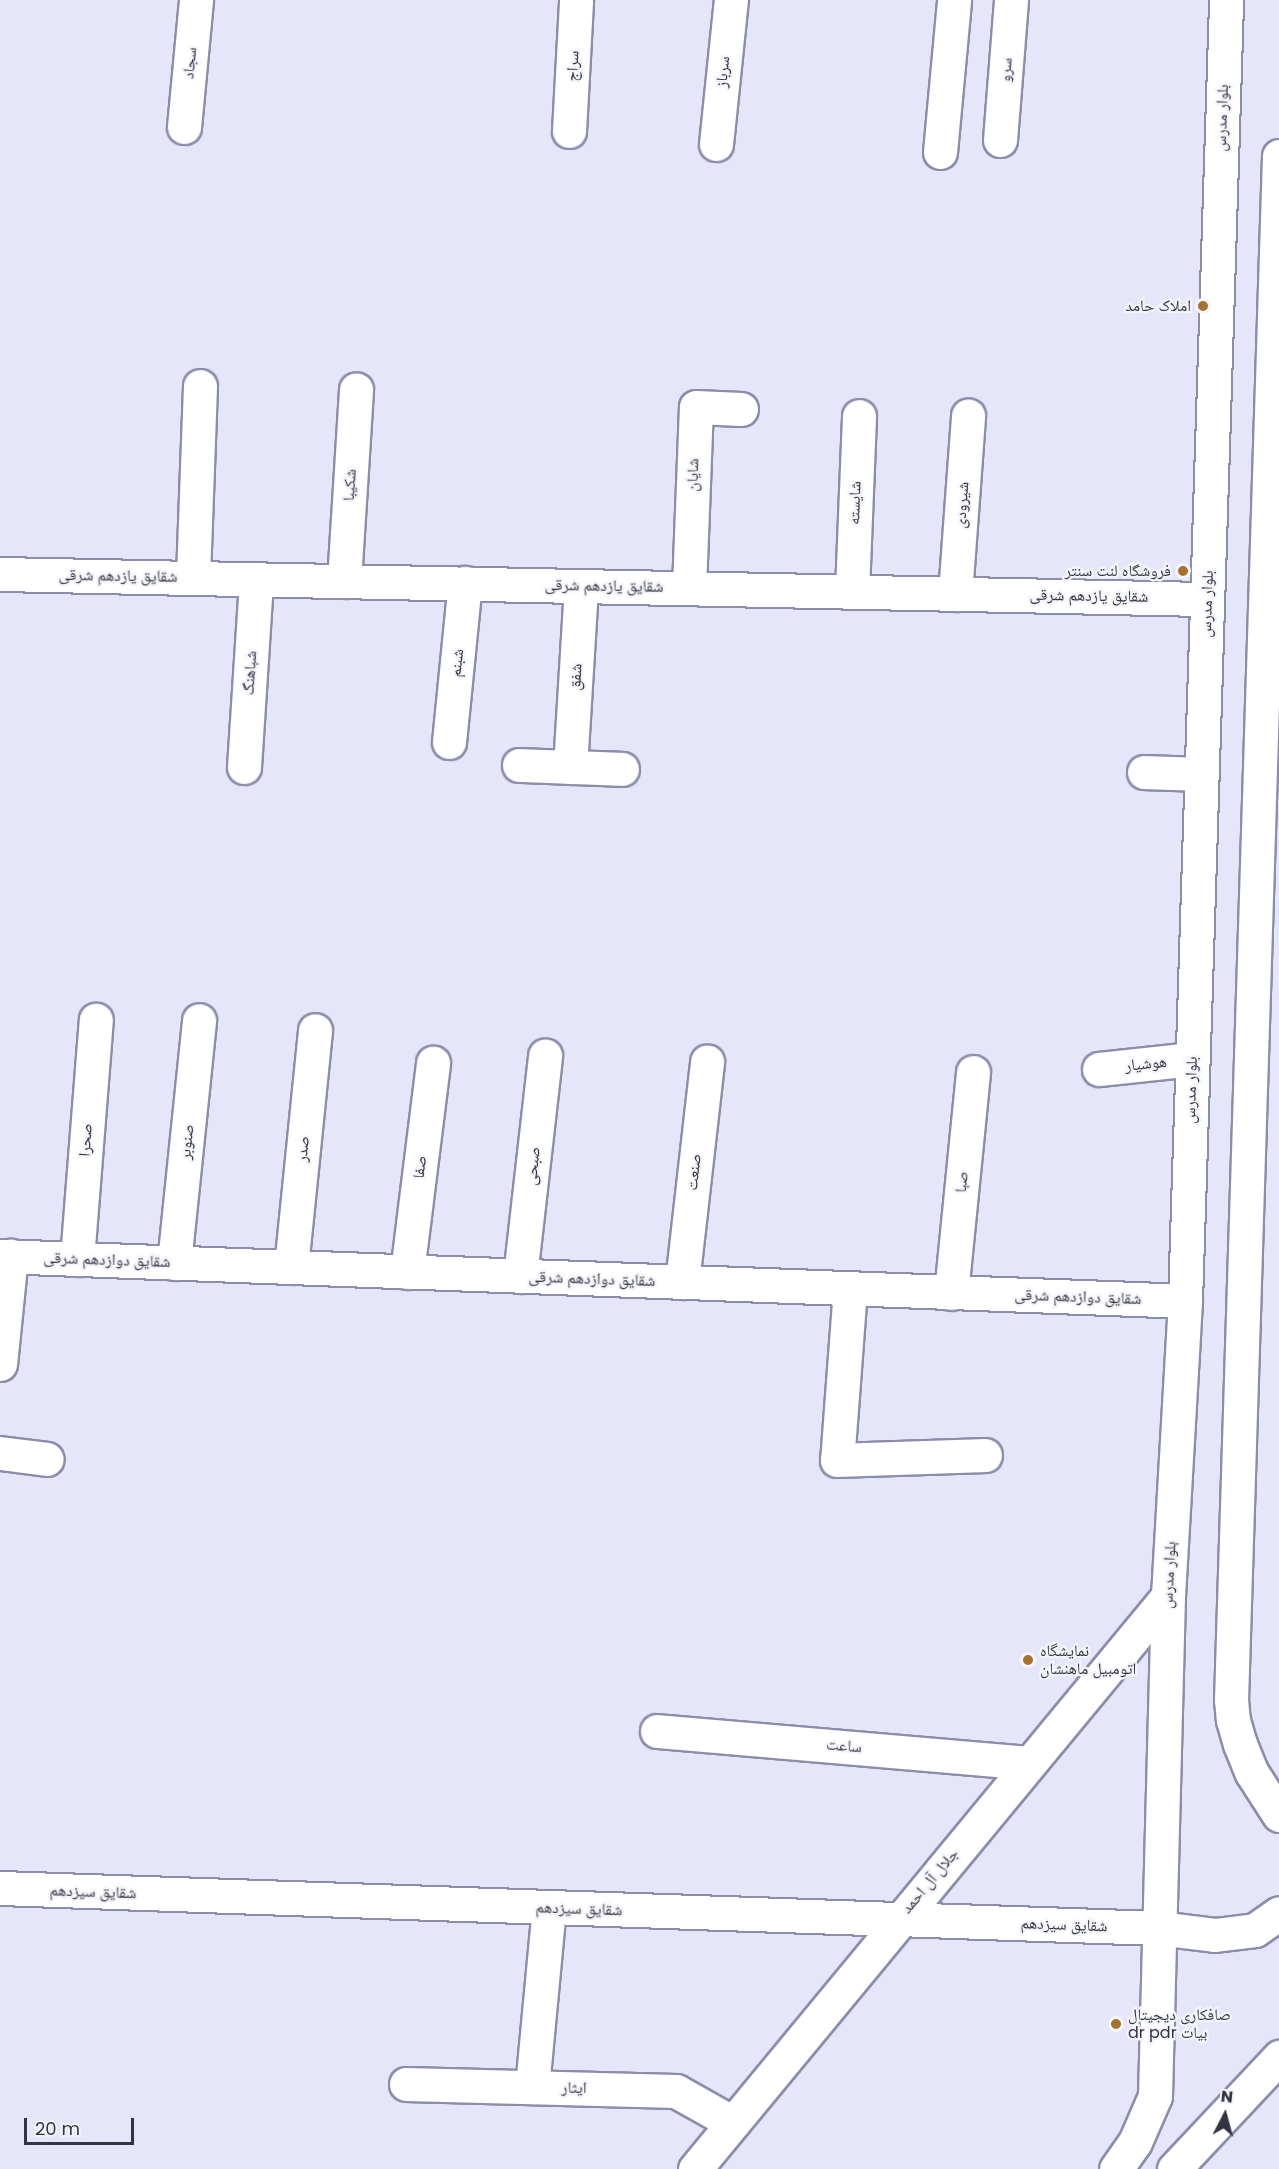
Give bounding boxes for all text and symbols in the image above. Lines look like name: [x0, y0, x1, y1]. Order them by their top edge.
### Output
street label: سجاد: [179, 46, 201, 80]
street label: سراج: [563, 50, 583, 82]
street label: سرباز: [712, 55, 734, 89]
street label: سرو: [995, 57, 1017, 83]
street label: بلوار مدرس: [1211, 84, 1233, 152]
place label: املاک حامد: [1125, 296, 1191, 316]
marker: املاک حامد: [1196, 299, 1210, 313]
street label: شایان: [683, 458, 703, 492]
street label: شکیبا: [339, 468, 361, 502]
street label: شایسته: [845, 481, 865, 525]
street label: شیرودی: [951, 481, 973, 529]
place label: فروشگاه لنت سنتر: [1065, 561, 1171, 581]
marker: فروشگاه لنت سنتر: [1176, 564, 1190, 578]
street label: شقایق یازدهم شرقی: [58, 565, 178, 587]
street label: بلوار مدرس: [1196, 570, 1218, 638]
street label: شقایق یازدهم شرقی: [544, 575, 664, 597]
street label: شقایق یازدهم شرقی: [1029, 585, 1149, 607]
street label: شبنم: [446, 648, 468, 678]
street label: شباهنگ: [239, 650, 261, 696]
street label: شفق: [566, 663, 586, 691]
street label: هوشیار: [1124, 1052, 1168, 1076]
street label: بلوار مدرس: [1180, 1056, 1202, 1124]
street label: صحرا: [75, 1123, 97, 1157]
street label: صنوبر: [176, 1123, 198, 1161]
street label: صدر: [292, 1135, 314, 1163]
street label: صبحی: [521, 1146, 545, 1186]
street label: صنعت: [683, 1153, 705, 1191]
street label: صفا: [409, 1155, 431, 1179]
street label: صبا: [951, 1170, 973, 1194]
street label: شقایق دوازدهم شرقی: [43, 1248, 171, 1272]
street label: شقایق دوازدهم شرقی: [528, 1267, 656, 1291]
street label: شقایق دوازدهم شرقی: [1014, 1285, 1142, 1309]
street label: بلوار مدرس: [1158, 1541, 1180, 1609]
place label: نمایشگاه اتومبیل ماهنشان: [1040, 1641, 1136, 1679]
marker: نمایشگاه اتومبیل ماهنشان: [1021, 1653, 1035, 1667]
street label: ساعت: [825, 1735, 863, 1757]
street label: جلال آل احمد: [897, 1844, 963, 1918]
street label: شقایق سیزدهم: [49, 1881, 137, 1903]
street label: شقایق سیزدهم: [535, 1898, 623, 1920]
street label: شقایق سیزدهم: [1020, 1914, 1108, 1936]
place label: صافکاری دیجیتال dr pdr بیات: [1128, 2005, 1231, 2043]
marker: صافکاری دیجیتال dr pdr بیات: [1109, 2017, 1123, 2031]
street label: ایثار: [561, 2078, 587, 2098]
north arrow: [1195, 2085, 1255, 2145]
text: N: [1220, 2085, 1234, 2109]
scale bar: [27, 2106, 136, 2144]
text: 20 m: [35, 2116, 80, 2141]

